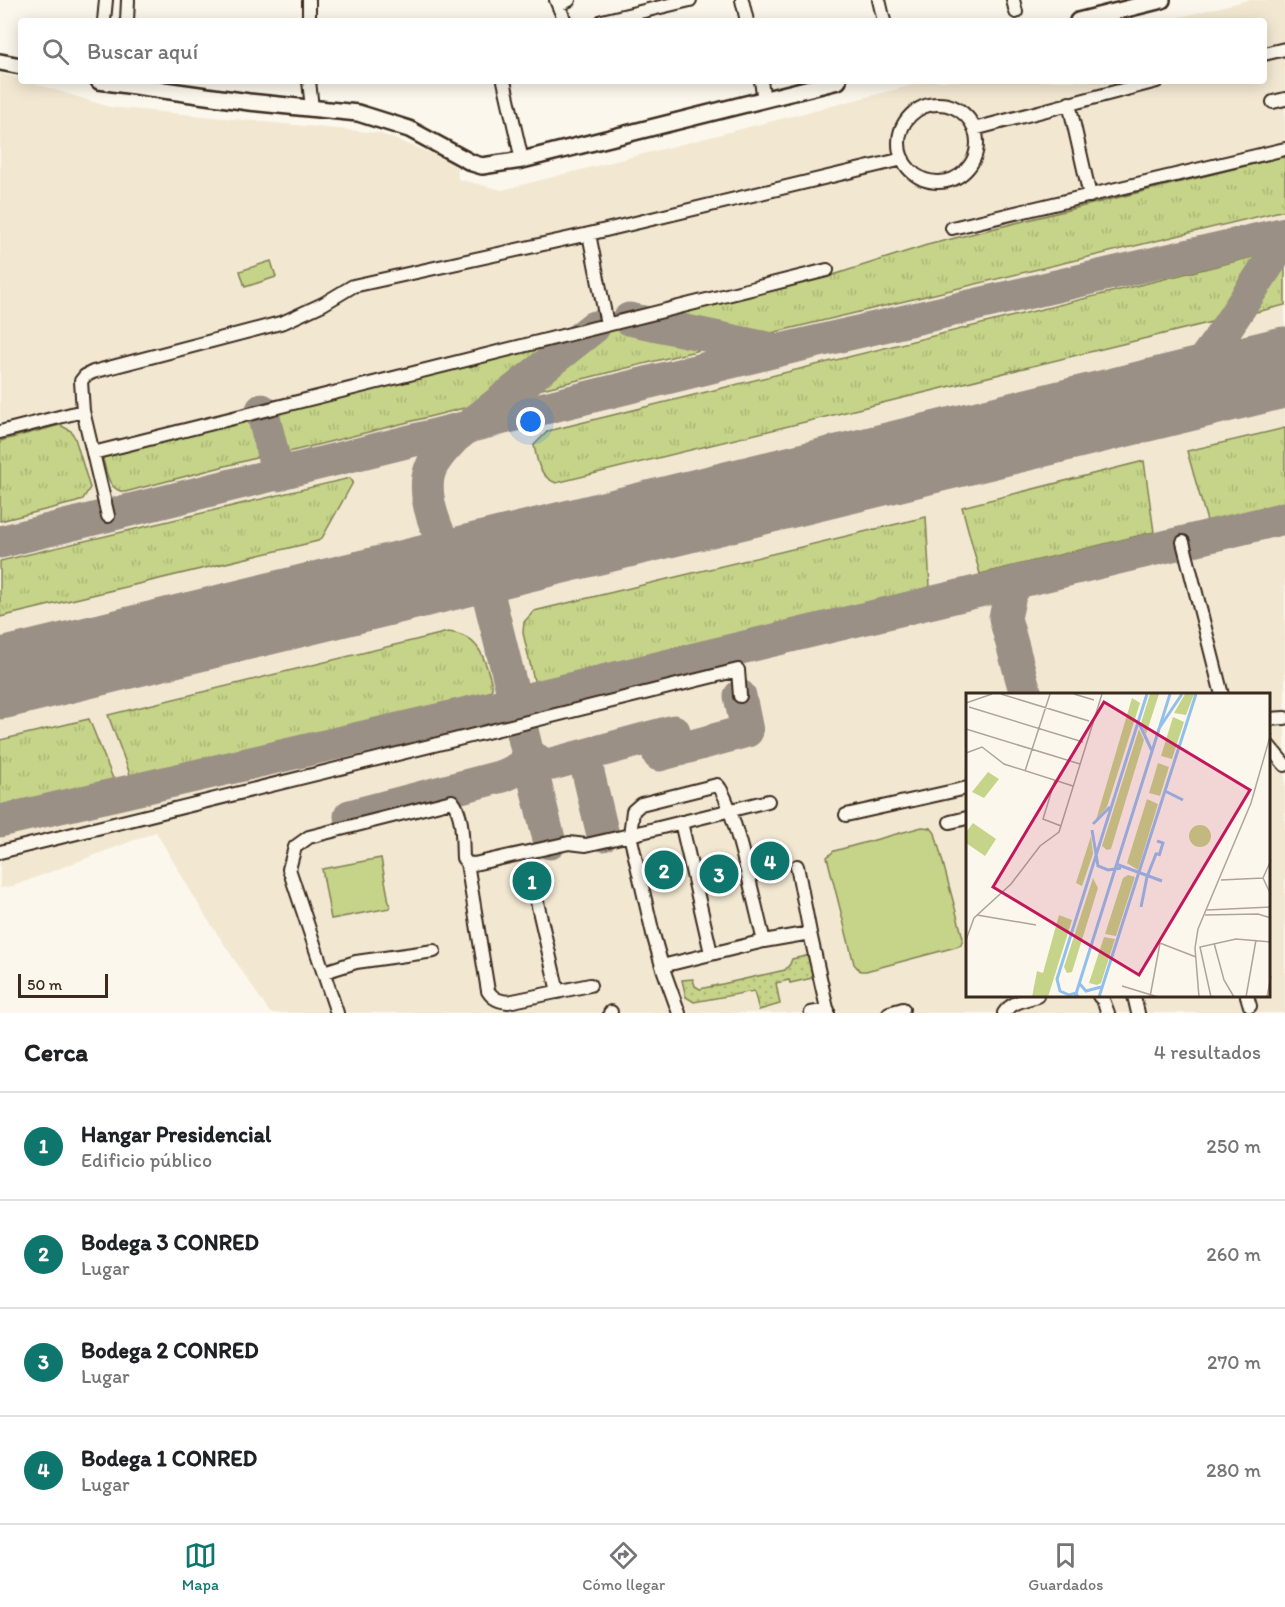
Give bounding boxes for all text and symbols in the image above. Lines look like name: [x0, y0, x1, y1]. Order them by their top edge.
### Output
search box: [18, 18, 1267, 84]
icon: search: [39, 35, 72, 68]
text: Buscar aquí: [87, 38, 198, 65]
your location: [516, 407, 545, 436]
inset map: [966, 693, 1270, 998]
pin: 4: [750, 838, 790, 884]
pin: 2: [644, 848, 684, 892]
pin: 3: [700, 852, 738, 896]
pin: 1: [512, 858, 552, 904]
scale bar: [18, 971, 108, 998]
text: 50 m: [27, 975, 62, 994]
text: Cerca: [24, 1036, 88, 1068]
text: 4 resultados: [1154, 1040, 1261, 1064]
text: Hangar Presidencial: [81, 1121, 271, 1148]
text: 1: [39, 1134, 48, 1158]
text: 250 m: [1206, 1134, 1261, 1158]
text: Edificio público: [81, 1148, 212, 1172]
text: Bodega 3 CONRED: [81, 1229, 259, 1256]
text: 2: [38, 1242, 49, 1266]
text: 260 m: [1206, 1242, 1261, 1266]
text: Lugar: [81, 1256, 130, 1280]
text: Bodega 2 CONRED: [81, 1337, 259, 1364]
text: 3: [38, 1350, 49, 1374]
text: 270 m: [1207, 1350, 1261, 1374]
text: Lugar: [81, 1364, 130, 1388]
text: Bodega 1 CONRED: [81, 1445, 257, 1472]
text: 4: [37, 1458, 50, 1482]
text: 280 m: [1206, 1458, 1261, 1482]
text: Lugar: [81, 1472, 130, 1496]
tab: Mapa: [182, 1539, 219, 1594]
tab: Cómo llegar: [582, 1539, 665, 1594]
tab: Guardados: [1028, 1539, 1103, 1594]

